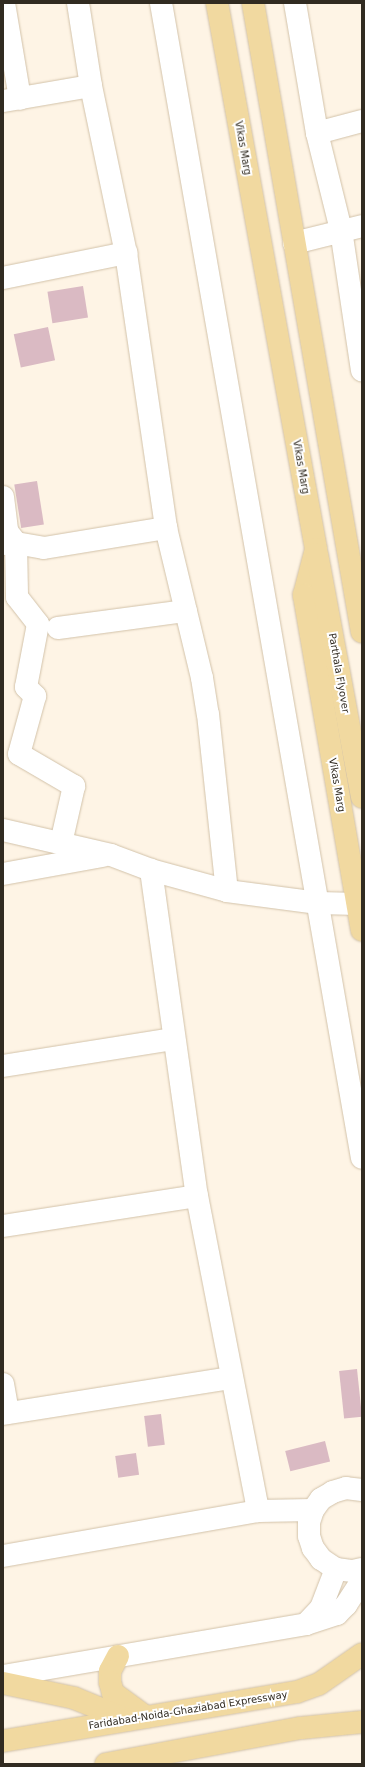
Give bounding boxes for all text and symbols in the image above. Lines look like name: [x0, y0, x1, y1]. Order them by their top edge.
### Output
street label: Vikas Marg: [232, 120, 254, 176]
street label: Vikas Marg: [290, 439, 312, 495]
street label: Parthala Flyover: [326, 632, 352, 714]
street label: Vikas Marg: [326, 757, 348, 813]
street label: Faridabad-Noida-Ghaziabad Expressway: [88, 1688, 288, 1732]

